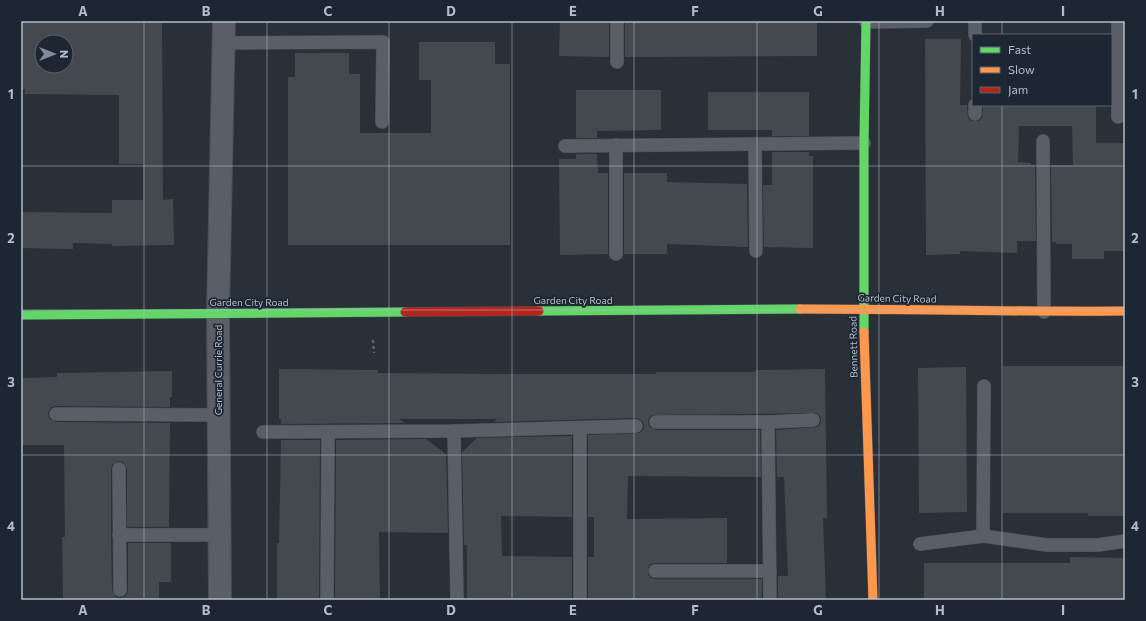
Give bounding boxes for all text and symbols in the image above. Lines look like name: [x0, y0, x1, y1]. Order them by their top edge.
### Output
text: A: [78, 3, 88, 19]
text: B: [202, 3, 211, 19]
text: C: [324, 3, 333, 19]
text: D: [446, 3, 456, 19]
text: E: [569, 3, 577, 19]
text: F: [691, 3, 699, 19]
text: G: [813, 3, 823, 19]
text: H: [935, 3, 945, 19]
text: I: [1061, 3, 1065, 19]
north arrow: [34, 34, 74, 74]
legend: [972, 34, 1112, 106]
text: Fast: [1008, 42, 1031, 56]
text: N: [58, 50, 71, 58]
text: Slow: [1008, 62, 1035, 76]
text: Jam: [1008, 82, 1028, 97]
text: 1: [8, 86, 14, 102]
text: 1: [1132, 86, 1138, 102]
text: 2: [7, 230, 15, 246]
text: 2: [1131, 230, 1139, 246]
street label: Garden City Road: [857, 291, 937, 305]
street label: Garden City Road: [533, 294, 613, 306]
street label: Garden City Road: [209, 296, 289, 308]
street label: Bennett Road: [846, 316, 860, 378]
street label: General Currie Road: [212, 324, 224, 415]
text: 3: [7, 374, 15, 390]
text: 3: [1131, 374, 1139, 390]
text: 4: [7, 518, 15, 534]
text: 4: [1131, 518, 1139, 534]
text: A: [78, 602, 88, 618]
text: B: [202, 602, 211, 618]
text: C: [324, 602, 333, 618]
text: D: [446, 602, 456, 618]
text: E: [569, 602, 577, 618]
text: F: [691, 602, 699, 618]
text: G: [813, 602, 823, 618]
text: H: [935, 602, 945, 618]
text: I: [1061, 602, 1065, 618]

